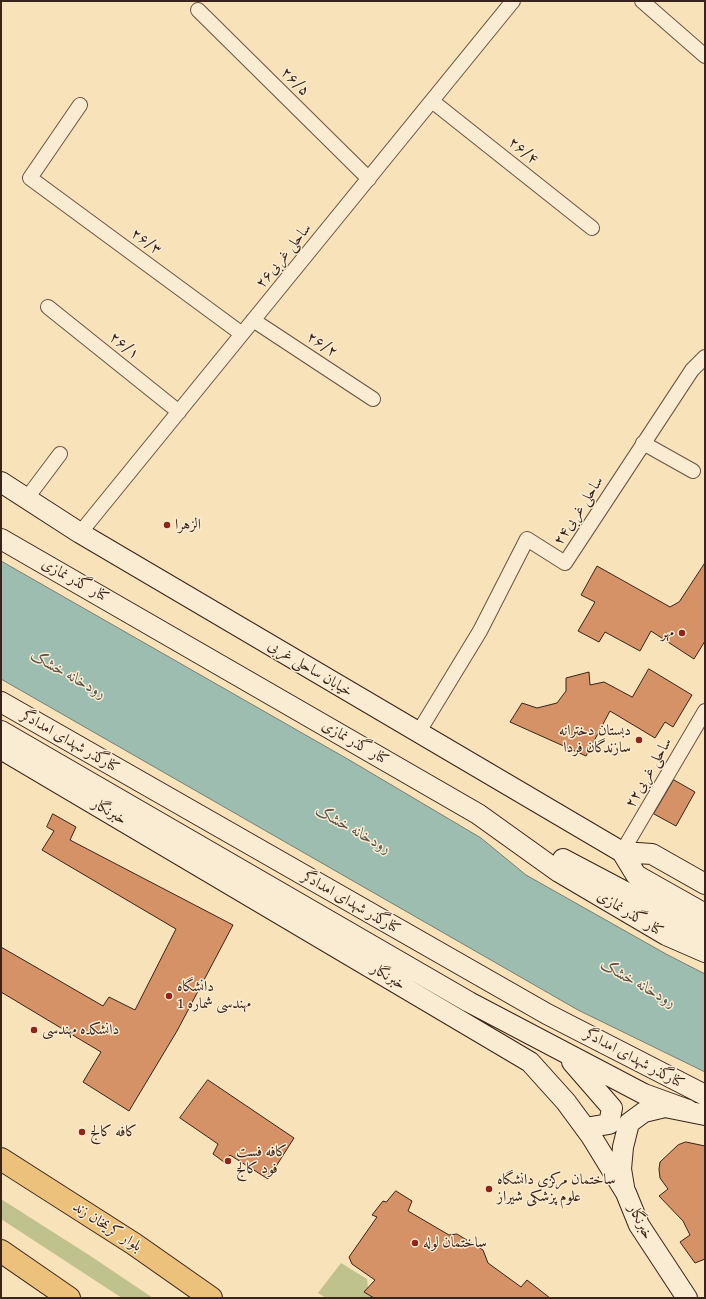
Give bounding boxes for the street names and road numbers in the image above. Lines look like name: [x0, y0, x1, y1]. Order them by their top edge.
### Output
street label: ۲۶/۵: [277, 64, 313, 100]
street label: ۲۶/۴: [504, 133, 542, 169]
street label: ساحلی غربی۲۶: [252, 220, 316, 292]
street label: ۲۶/۳: [127, 225, 165, 259]
street label: ۲۶/۱: [105, 328, 143, 364]
street label: ۲۶/۲: [303, 328, 341, 362]
street label: ساحلی غربی۲۴: [550, 473, 608, 549]
street label: کنار گذر نمازی: [38, 555, 112, 607]
street label: خیابان ساحلی غربی: [264, 637, 356, 701]
street label: کنارگذر شهدای امدادگر: [18, 707, 122, 777]
street label: کنار گذر نمازی: [318, 717, 392, 769]
street label: ساحلی غربی۲۲: [622, 735, 676, 811]
street label: خبرنگار: [89, 795, 129, 829]
street label: کنارگذر شهدای امدادگر: [299, 868, 403, 938]
street label: کنار گذر نمازی: [594, 887, 666, 941]
street label: خبرنگار: [368, 960, 408, 994]
street label: کنارگذر شهدای امدادگر: [581, 1025, 687, 1093]
street label: بلوار کریمخان زند: [69, 1198, 145, 1256]
street label: خبرنگار: [624, 1201, 656, 1243]

